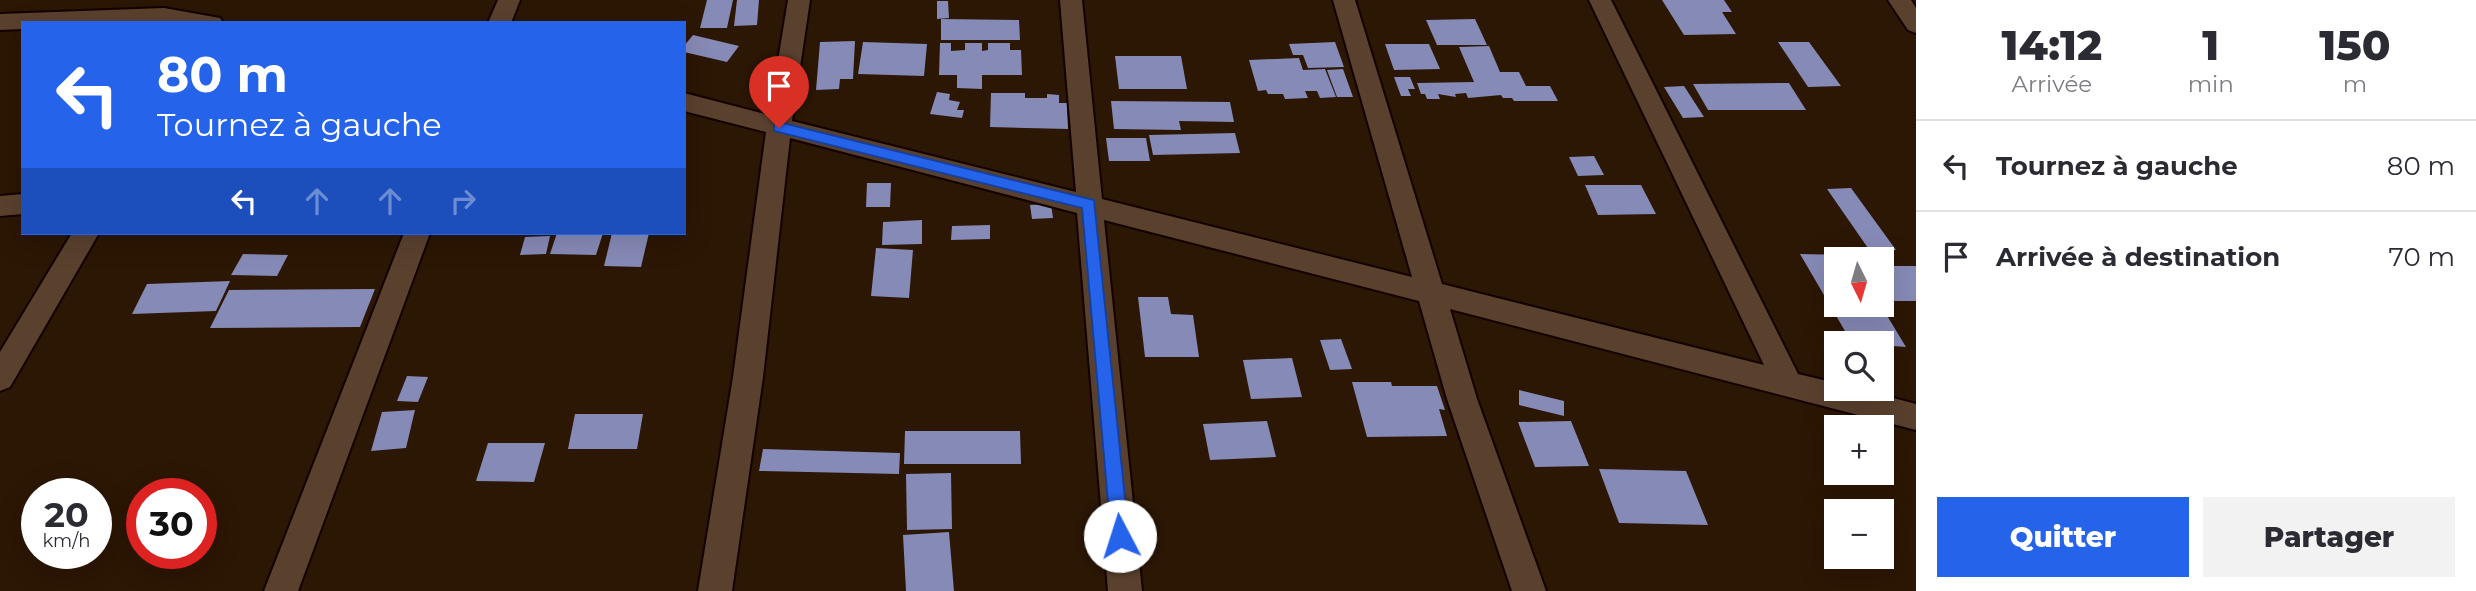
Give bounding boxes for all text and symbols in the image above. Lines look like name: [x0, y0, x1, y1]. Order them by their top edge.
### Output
text: 14:12: [2001, 19, 2102, 71]
text: 1: [2202, 19, 2219, 71]
text: 150: [2319, 19, 2391, 71]
text: 80 m: [157, 45, 288, 104]
icon: left: [42, 49, 133, 140]
pin: [749, 56, 809, 128]
icon: arrive: [760, 67, 798, 105]
text: Arrivée: [2012, 70, 2092, 98]
text: min: [2188, 70, 2234, 98]
text: m: [2343, 70, 2367, 98]
text: Tournez à gauche: [157, 105, 442, 144]
icon: left: [1937, 147, 1975, 185]
text: Tournez à gauche: [1996, 150, 2238, 182]
text: 80 m: [2387, 150, 2455, 182]
icon: left: [225, 182, 263, 220]
icon: ahead: [298, 182, 336, 220]
icon: ahead: [371, 182, 409, 220]
icon: right: [444, 182, 482, 220]
icon: arrive: [1937, 238, 1975, 276]
text: Arrivée à destination: [1996, 241, 2280, 273]
text: 70 m: [2389, 241, 2455, 273]
north arrow: [1824, 247, 1894, 317]
map controls: [1824, 247, 1894, 569]
button: search: [1824, 331, 1894, 401]
button: +: [1824, 415, 1894, 485]
speed limit sign: 30: [126, 478, 217, 569]
text: 20: [44, 493, 89, 536]
button: Quitter: [1937, 497, 2189, 577]
button: Partager: [2203, 497, 2455, 577]
position arrow: [1083, 499, 1157, 573]
button: −: [1824, 499, 1894, 569]
text: km/h: [42, 530, 91, 552]

